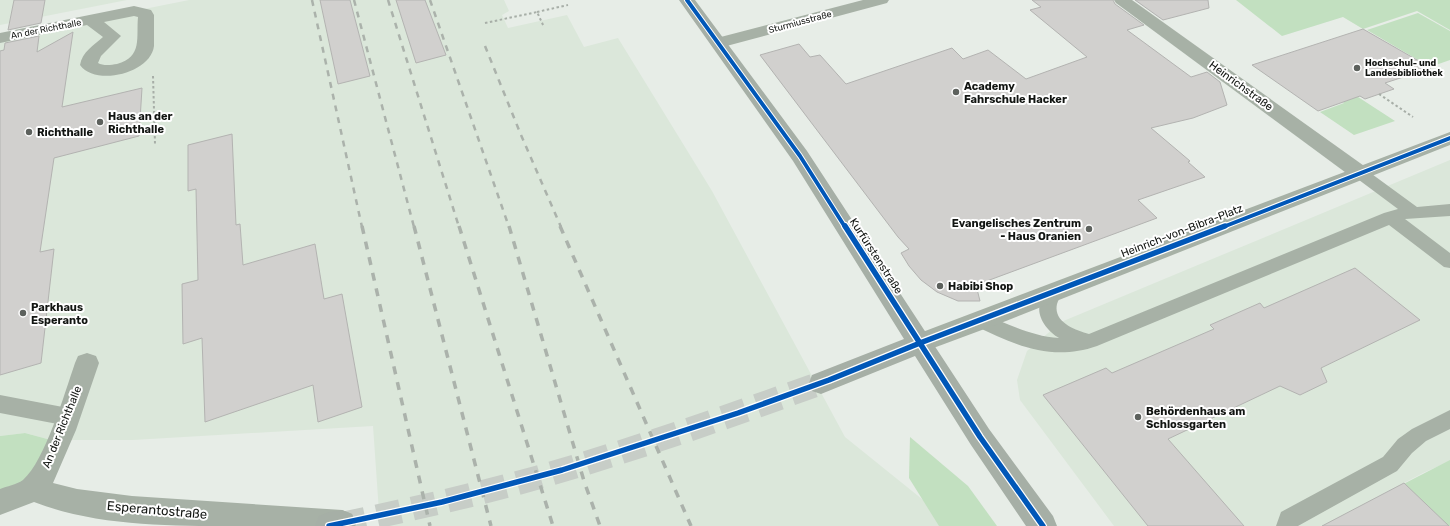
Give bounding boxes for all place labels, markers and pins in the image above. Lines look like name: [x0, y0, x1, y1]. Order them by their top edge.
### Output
place label: Hochschul- und Landesbibliothek: [1365, 58, 1443, 78]
marker: Hochschul- und Landesbibliothek: [1352, 63, 1362, 73]
place label: Academy Fahrschule Hacker: [964, 80, 1067, 106]
marker: Academy Fahrschule Hacker: [951, 87, 961, 97]
place label: Haus an der Richthalle: [108, 110, 173, 136]
marker: Haus an der Richthalle: [95, 117, 105, 127]
place label: Richthalle: [37, 126, 93, 139]
marker: Richthalle: [24, 127, 34, 137]
place label: Evangelisches Zentrum - Haus Oranien: [952, 217, 1081, 243]
marker: Evangelisches Zentrum - Haus Oranien: [1084, 224, 1094, 234]
place label: Habibi Shop: [948, 280, 1013, 293]
marker: Habibi Shop: [935, 281, 945, 291]
place label: Parkhaus Esperanto: [31, 301, 88, 327]
marker: Parkhaus Esperanto: [18, 308, 28, 318]
place label: Behördenhaus am Schlossgarten: [1146, 405, 1245, 431]
marker: Behördenhaus am Schlossgarten: [1133, 412, 1143, 422]

